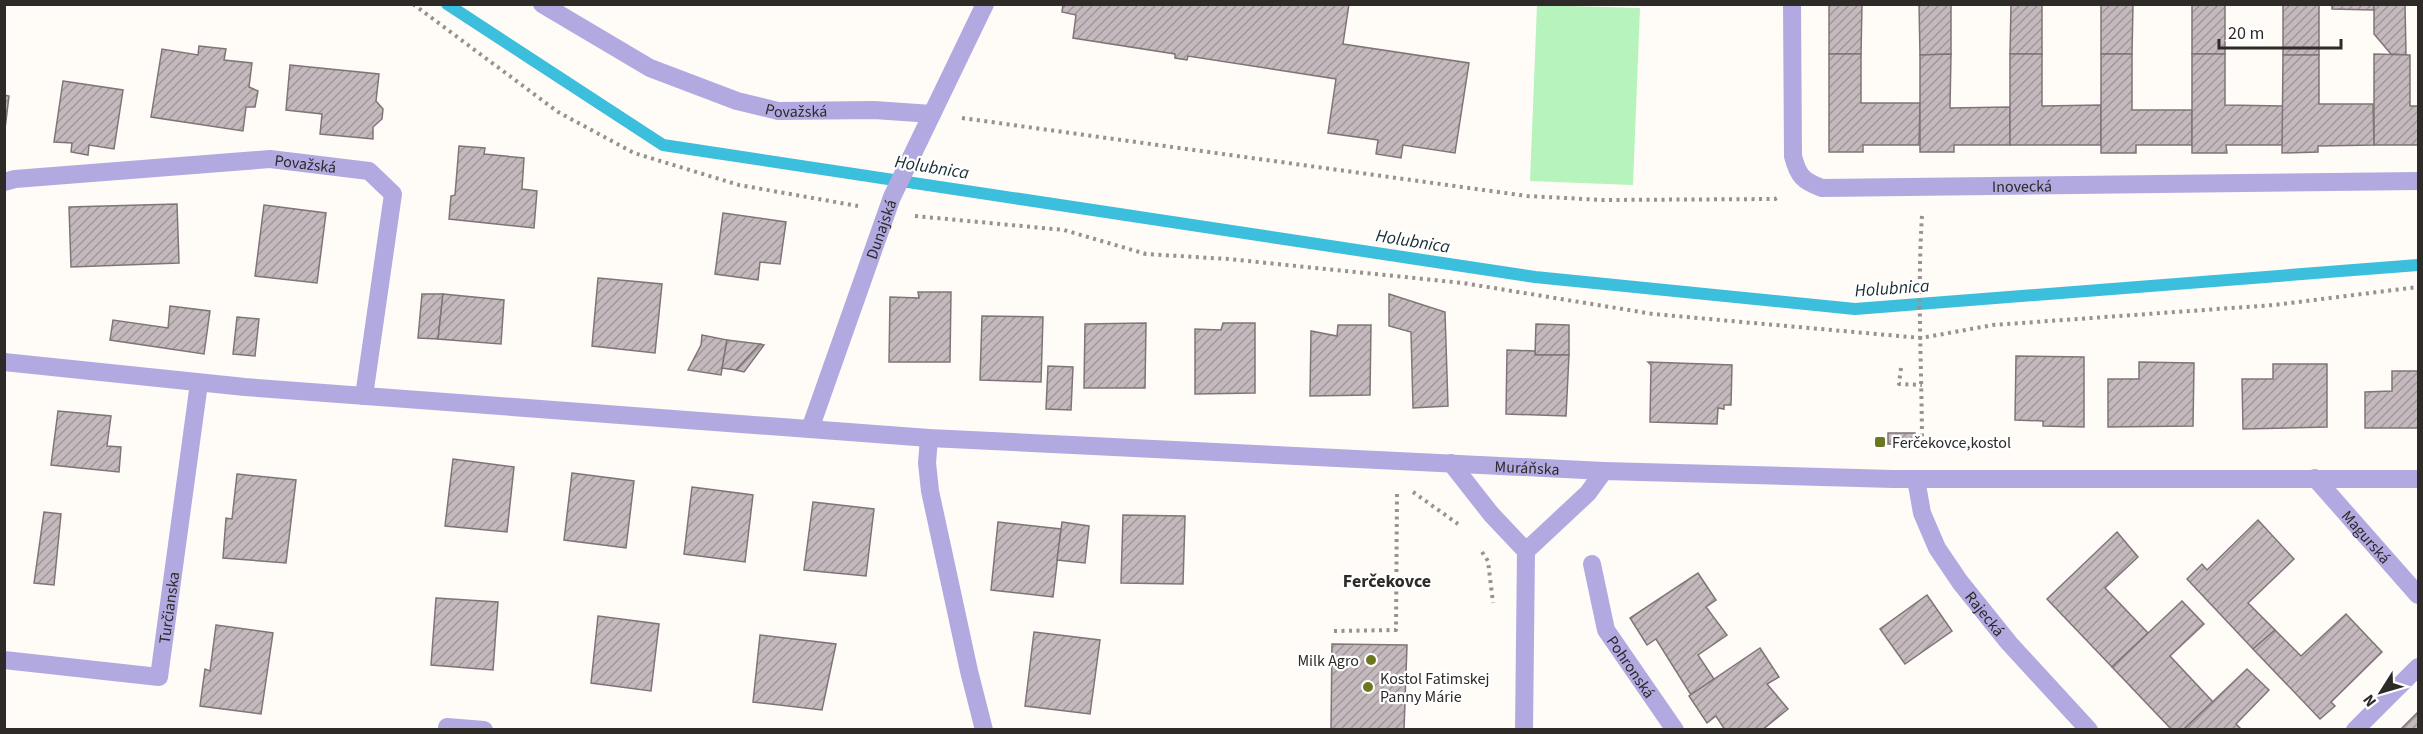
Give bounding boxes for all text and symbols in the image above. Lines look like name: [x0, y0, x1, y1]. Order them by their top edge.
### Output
scale bar: [2219, 12, 2340, 50]
text: 20 m: [2228, 21, 2264, 46]
street label: Považská: [763, 98, 827, 123]
water label: Holubnica: [893, 149, 971, 186]
street label: Považská: [273, 150, 337, 179]
street label: Inovecká: [1992, 175, 2052, 198]
street label: Dunajská: [861, 197, 902, 262]
water label: Holubnica: [1374, 223, 1452, 260]
water label: Holubnica: [1854, 273, 1931, 304]
place label: Ferčekovce,kostol: [1892, 432, 2011, 454]
marker: Ferčekovce,kostol: [1873, 435, 1887, 449]
street label: Muráňska: [1494, 456, 1560, 481]
street label: Magurská: [2336, 506, 2395, 569]
district label: Ferčekovce: [1343, 569, 1431, 594]
street label: Turčianska: [154, 570, 185, 645]
street label: Rajecká: [1960, 587, 2009, 641]
street label: Pohronská: [1601, 632, 1660, 703]
place label: Milk Agro: [1297, 650, 1359, 672]
marker: Milk Agro: [1364, 653, 1378, 667]
north arrow: [2351, 662, 2411, 722]
place label: Kostol Fatimskej Panny Márie: [1380, 668, 1489, 708]
marker: Kostol Fatimskej Panny Márie: [1361, 680, 1375, 694]
text: N: [2358, 690, 2382, 711]

